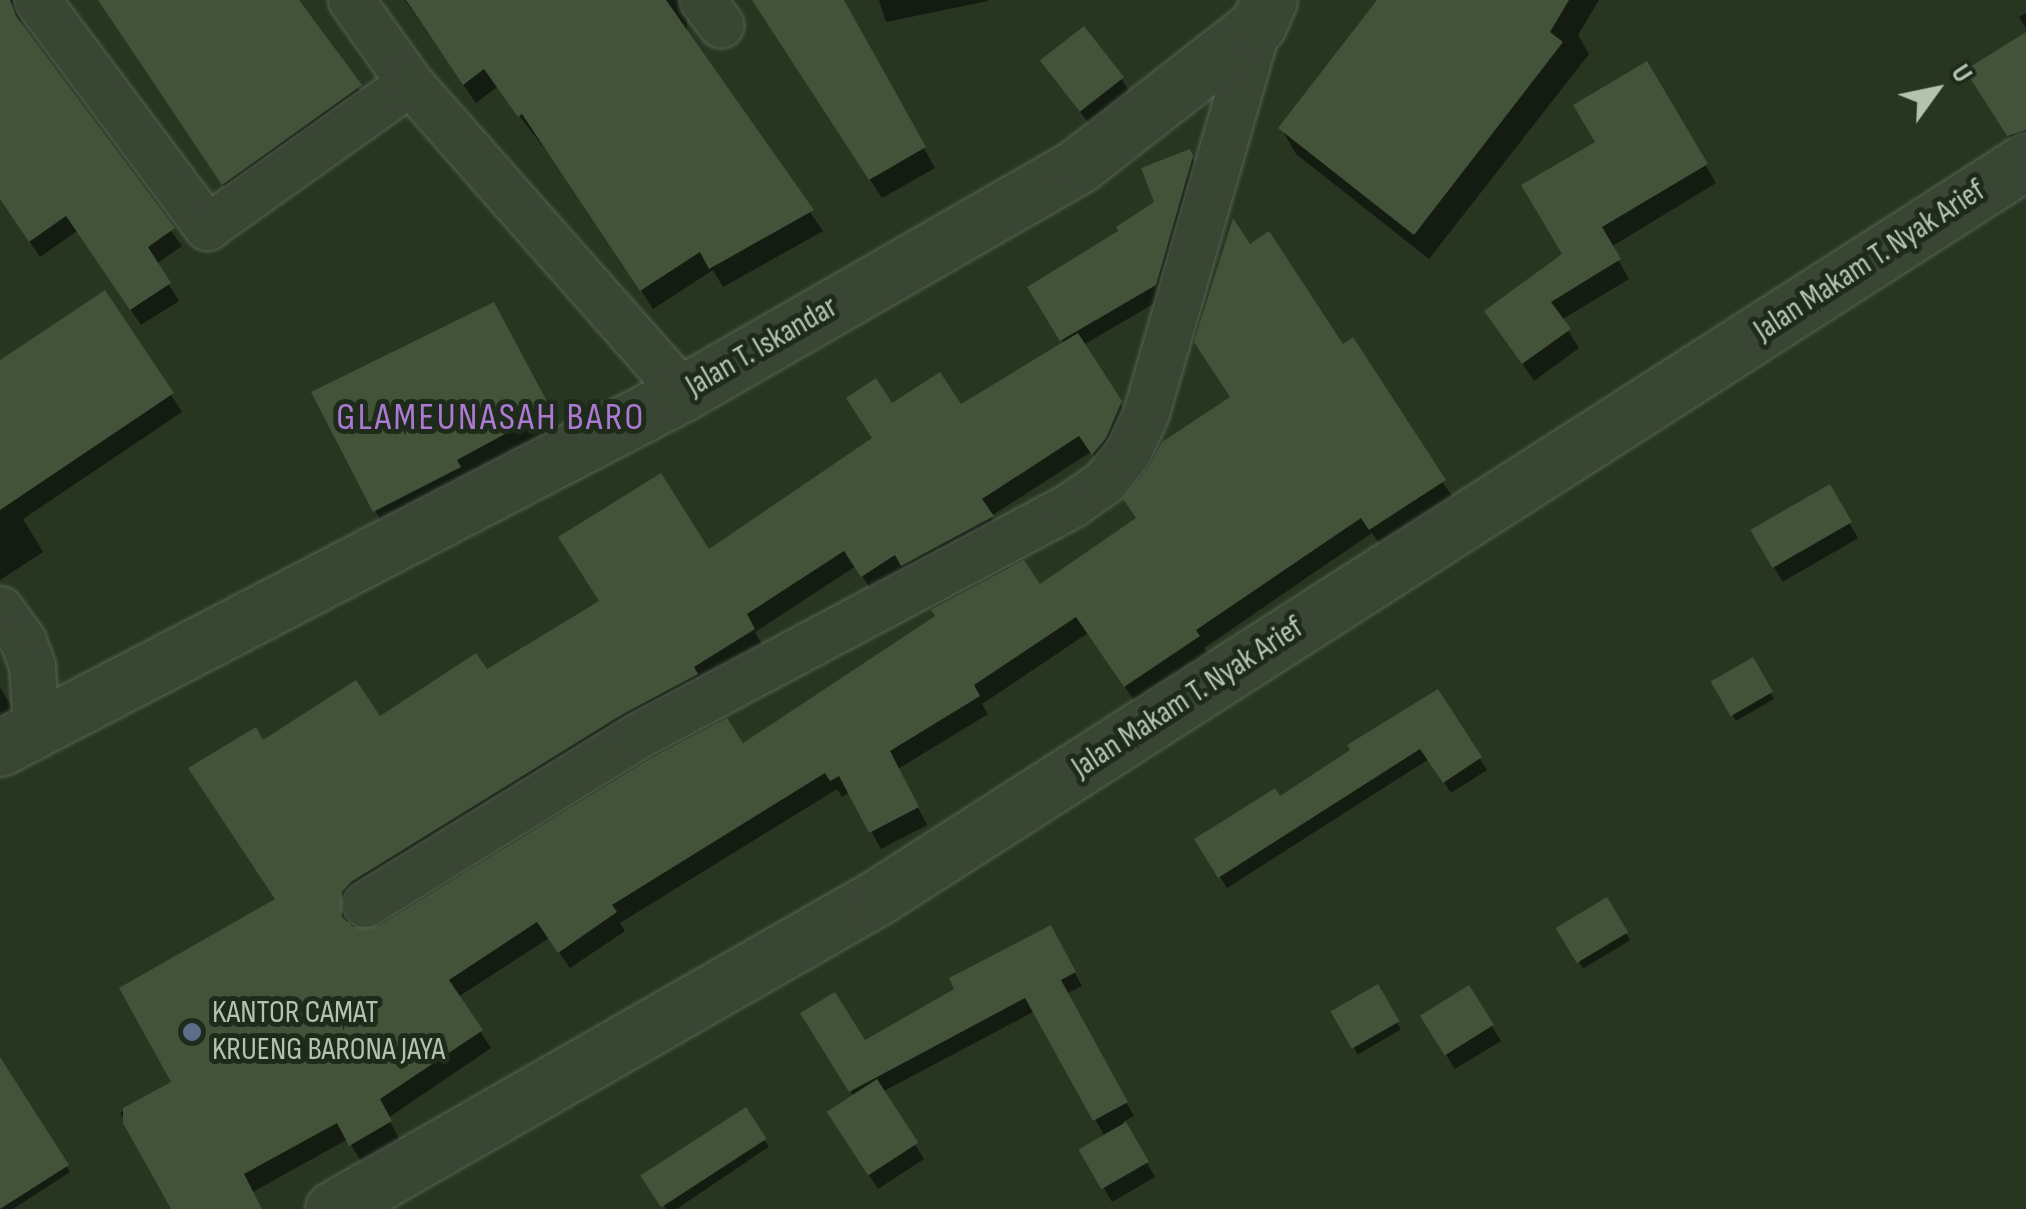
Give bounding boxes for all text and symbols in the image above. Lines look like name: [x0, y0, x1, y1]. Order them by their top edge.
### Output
north arrow: [1886, 40, 1986, 140]
text: U: [1944, 58, 1979, 88]
street label: Jalan Makam T. Nyak Arief: [1747, 172, 1993, 350]
street label: Jalan T. Iskandar: [679, 288, 845, 406]
district label: GLAMEUNASAH BARO: [336, 395, 646, 441]
street label: Jalan Makam T. Nyak Arief: [1065, 609, 1311, 787]
place label: KANTOR CAMAT KRUENG BARONA JAYA: [212, 995, 445, 1070]
marker: KANTOR CAMAT KRUENG BARONA JAYA: [181, 1021, 203, 1043]

